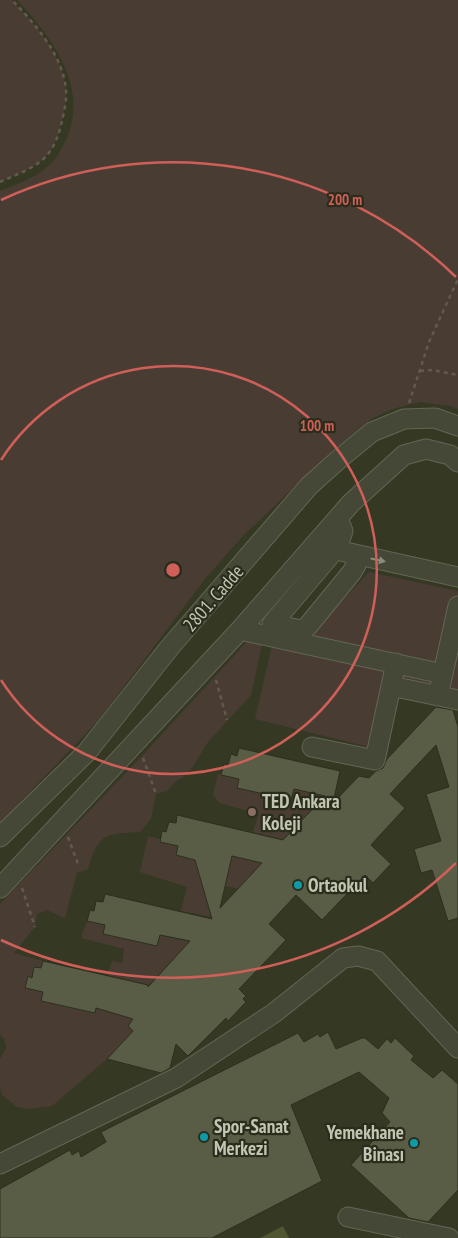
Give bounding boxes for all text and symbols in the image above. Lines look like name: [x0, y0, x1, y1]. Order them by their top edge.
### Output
text: 200 m: [328, 190, 362, 209]
text: 100 m: [300, 416, 334, 435]
one-way arrow: [371, 556, 386, 564]
street label: 2801. Cadde: [177, 560, 249, 636]
centre of rings: [164, 561, 182, 579]
place label: TED Ankara Koleji: [262, 789, 340, 835]
marker: TED Ankara Koleji: [246, 806, 258, 818]
place label: Ortaokul: [308, 873, 368, 897]
marker: Ortaokul: [292, 879, 304, 891]
place label: Spor-Sanat Merkezi: [214, 1114, 289, 1160]
place label: Yemekhane Binası: [326, 1120, 404, 1166]
marker: Spor-Sanat Merkezi: [198, 1131, 210, 1143]
marker: Yemekhane Binası: [408, 1137, 420, 1149]

